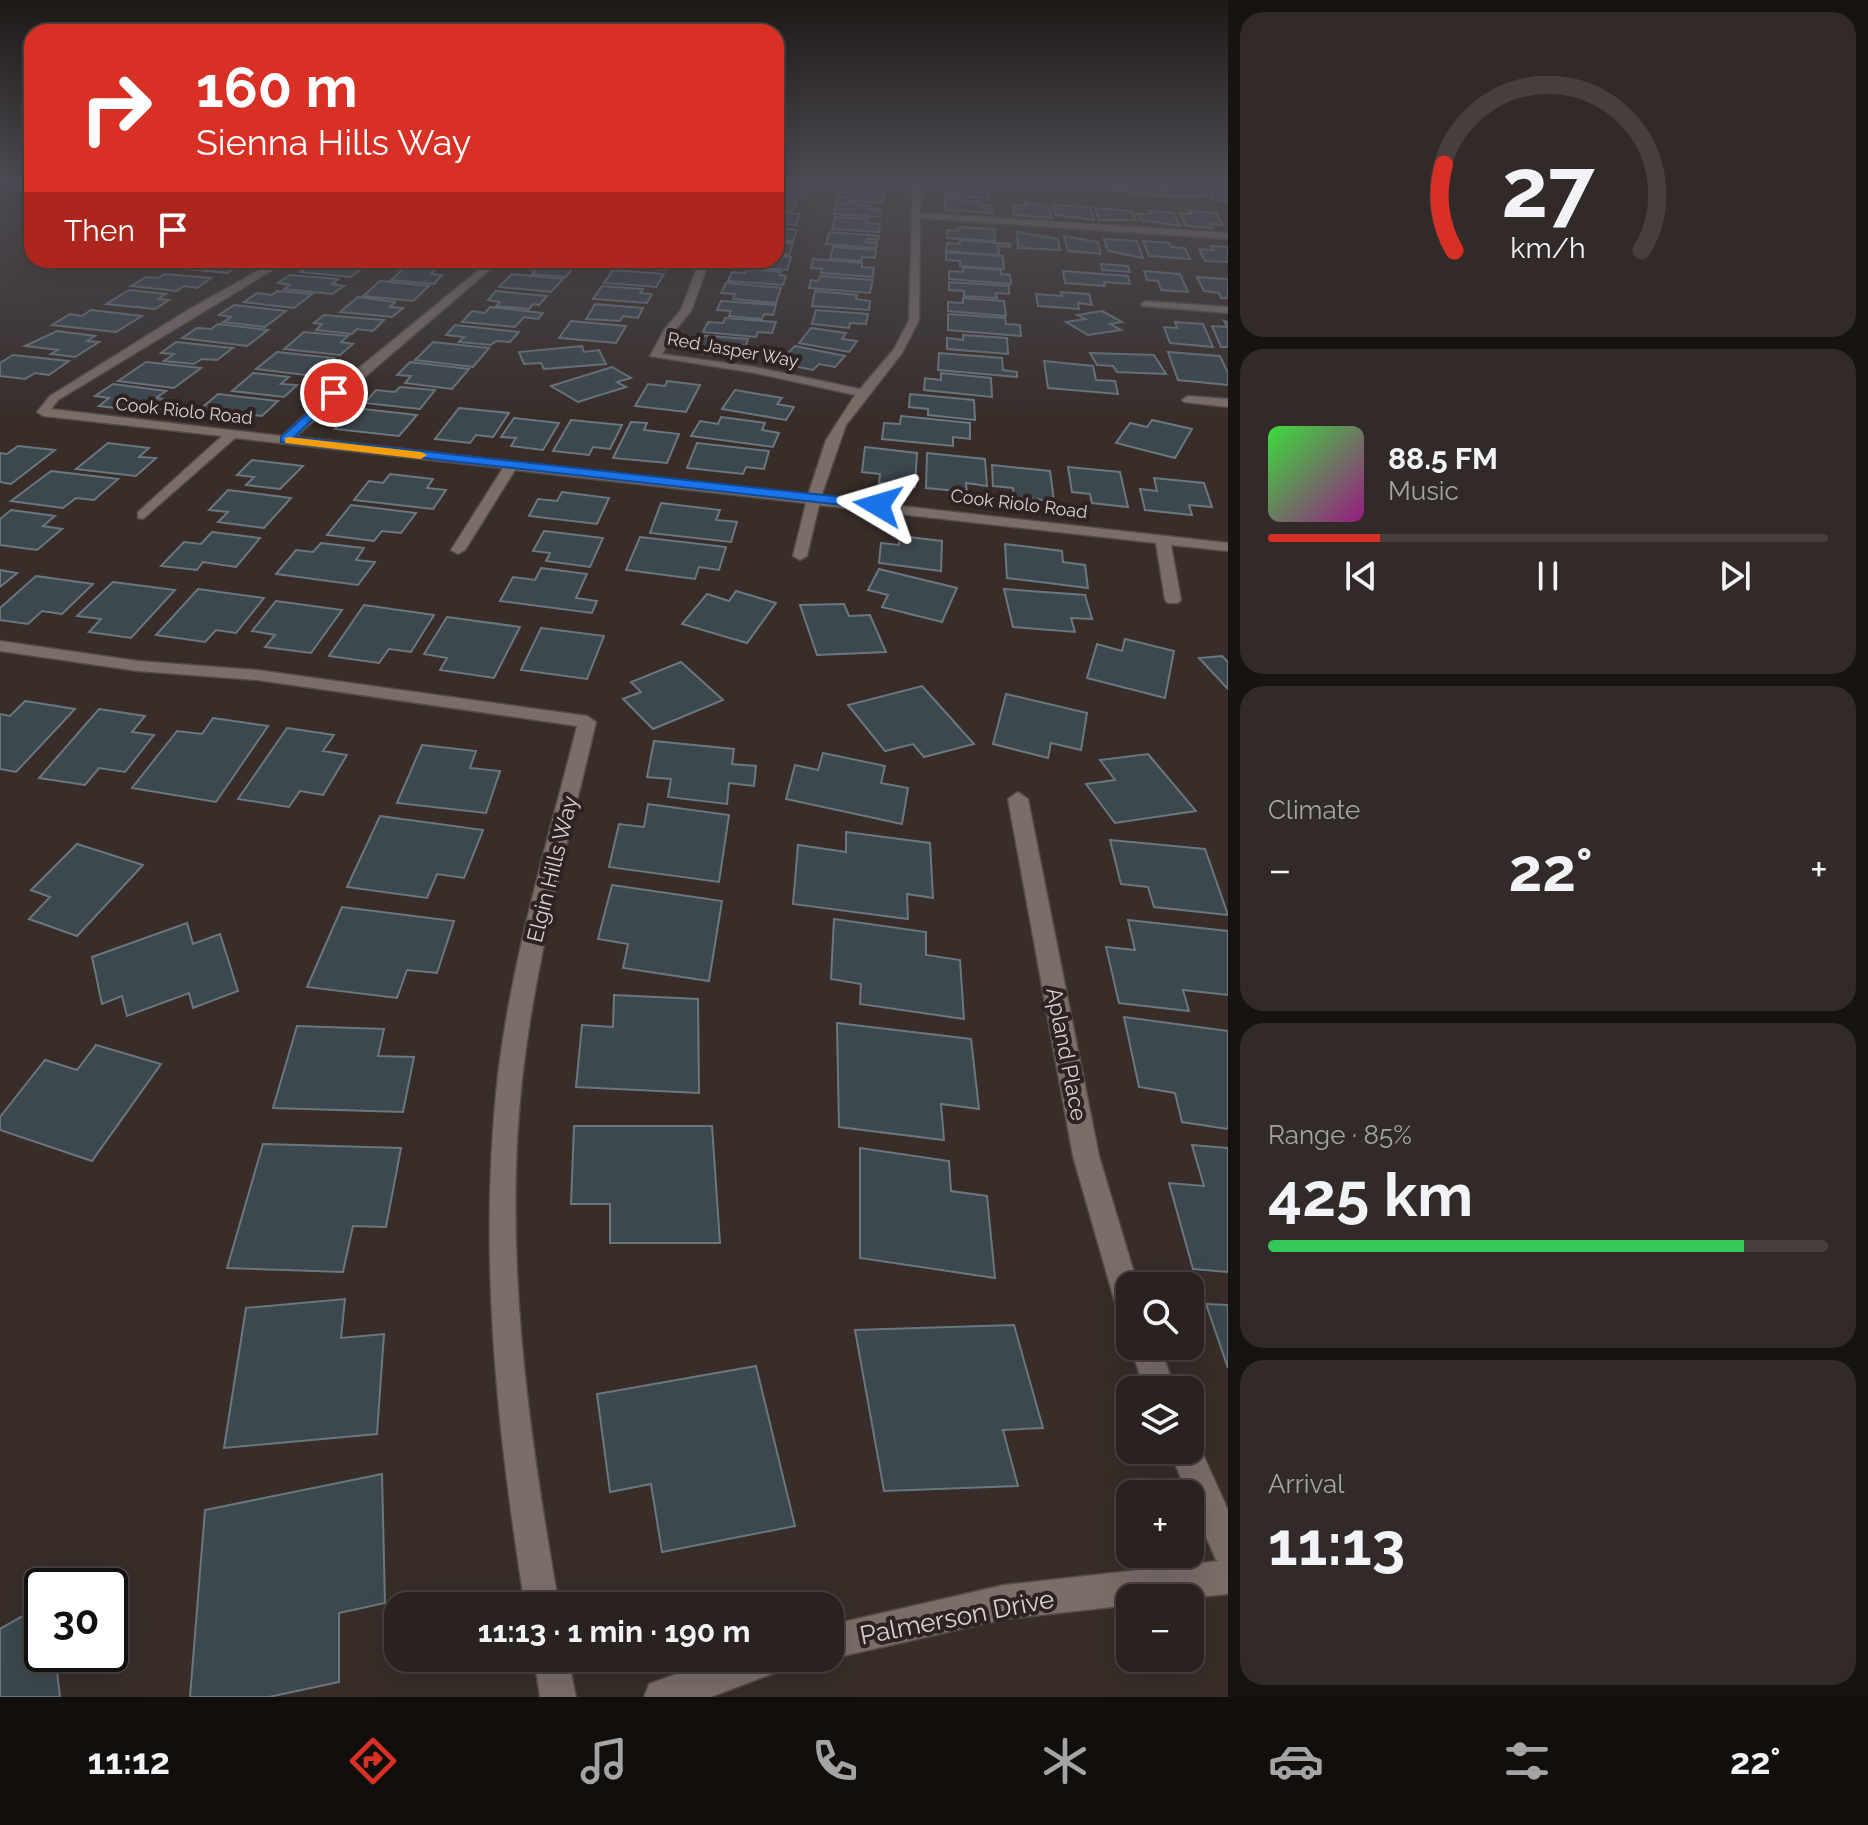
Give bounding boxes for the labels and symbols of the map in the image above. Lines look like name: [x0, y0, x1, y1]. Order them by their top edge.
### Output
street label: Red Jasper Way: [666, 328, 801, 371]
pin: [300, 359, 368, 427]
street label: Cook Riolo Road: [115, 393, 254, 428]
position arrow: [836, 463, 920, 547]
street label: Cook Riolo Road: [950, 485, 1089, 522]
street label: Elgin Hills Way: [521, 793, 583, 945]
street label: Apland Place: [1041, 985, 1093, 1123]
speed limit sign: 30: [24, 1568, 128, 1672]
street label: Palmerson Drive: [857, 1583, 1057, 1651]

